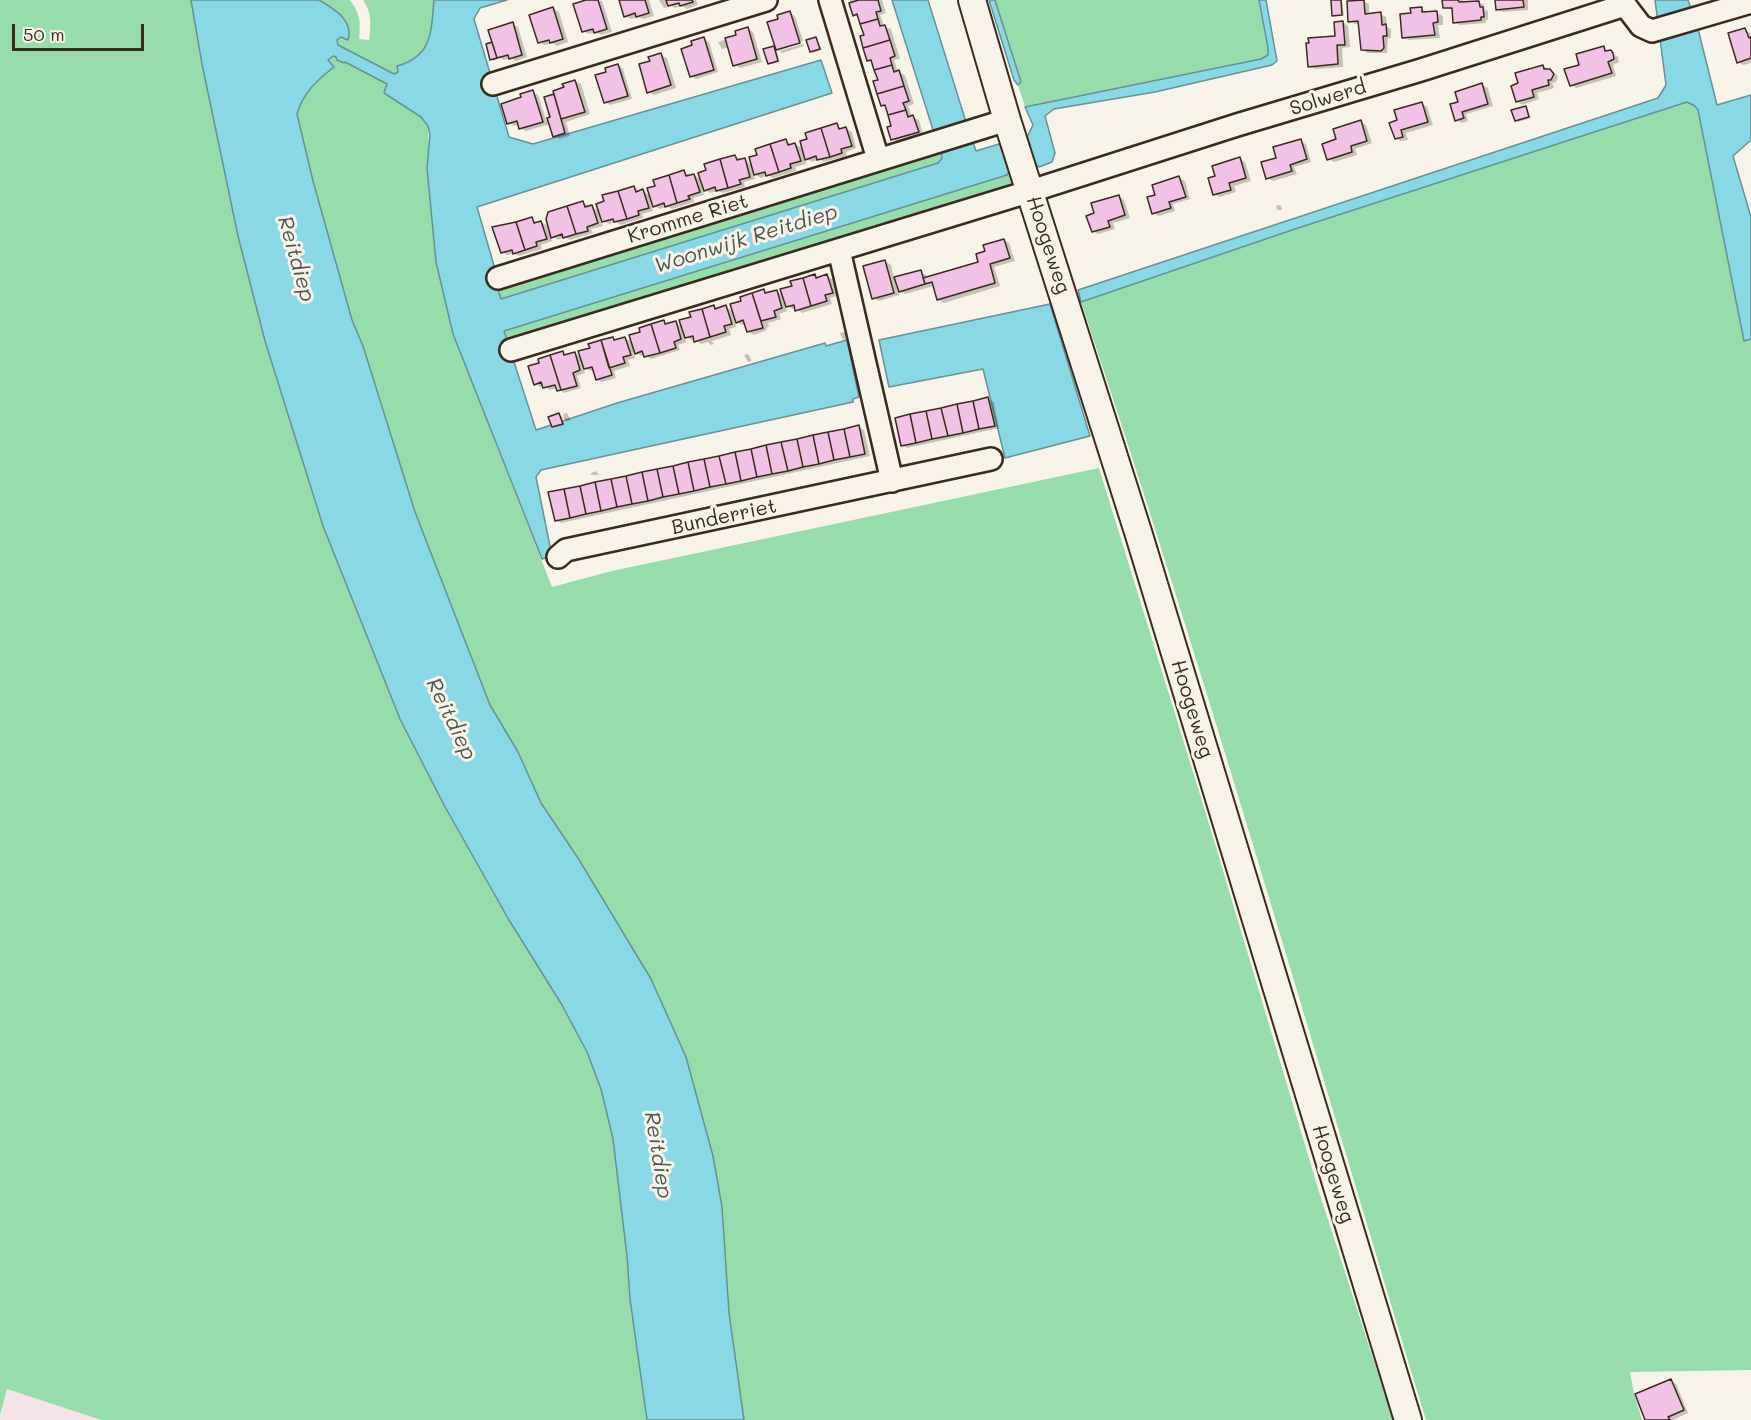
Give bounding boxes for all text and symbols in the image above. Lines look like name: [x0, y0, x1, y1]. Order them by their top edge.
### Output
scale bar: [15, 12, 147, 50]
text: 50 m: [23, 22, 65, 46]
street label: Solwerd: [1287, 75, 1369, 121]
street label: Kromme Riet: [625, 189, 751, 249]
street label: Hoogeweg: [1021, 193, 1075, 297]
water label: Woonwijk Reitdiep: [651, 199, 841, 279]
water label: Reitdiep: [272, 213, 320, 305]
street label: Bunderriet: [669, 494, 779, 540]
street label: Hoogeweg: [1166, 657, 1218, 761]
water label: Reitdiep: [420, 674, 482, 764]
water label: Reitdiep: [639, 1110, 677, 1200]
street label: Hoogeweg: [1307, 1122, 1359, 1226]

